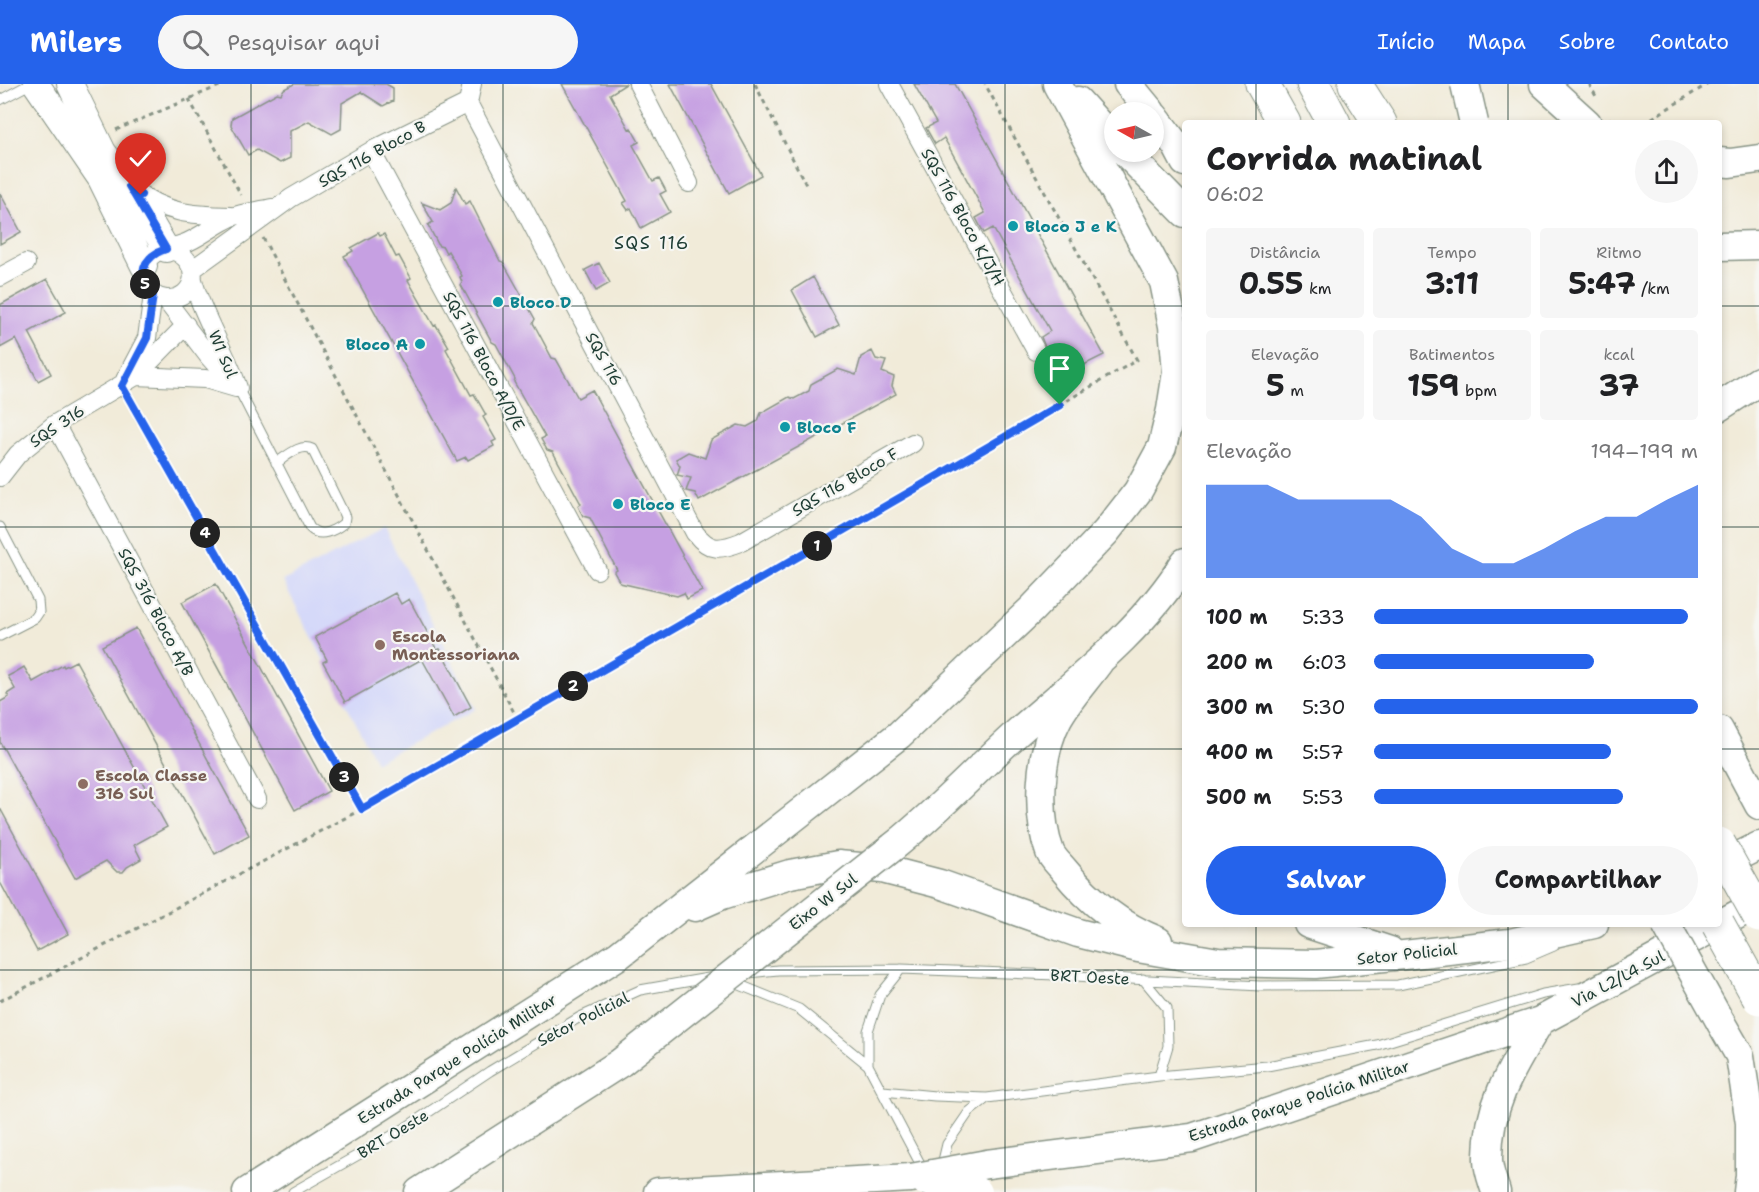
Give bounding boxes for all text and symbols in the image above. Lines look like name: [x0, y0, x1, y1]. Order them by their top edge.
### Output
search box: [158, 15, 578, 69]
text: Milers: [30, 23, 122, 61]
icon: search: [179, 26, 212, 59]
text: Pesquisar aqui: [227, 28, 380, 57]
text: Início: [1377, 28, 1435, 56]
text: Mapa: [1468, 28, 1526, 56]
text: Sobre: [1559, 28, 1616, 56]
text: Contato: [1649, 28, 1729, 56]
north arrow: [1104, 102, 1164, 162]
map controls: [1104, 102, 1164, 162]
street label: SQS 116 Bloco B: [314, 116, 430, 192]
pin: [115, 133, 166, 195]
text: Corrida matinal: [1206, 136, 1482, 181]
button: share: [1635, 140, 1698, 203]
icon: check: [124, 142, 157, 175]
street label: SQS 116 Bloco K/J/H: [916, 144, 1010, 290]
text: 06:02: [1206, 181, 1265, 207]
place label: Bloco J e K: [1025, 216, 1117, 237]
marker: Bloco J e K: [1006, 219, 1020, 233]
district label: SQS 116: [614, 231, 690, 255]
text: Distância: [1250, 242, 1320, 263]
text: Tempo: [1427, 242, 1477, 263]
text: Ritmo: [1596, 242, 1642, 263]
text: 0.55: [1238, 263, 1303, 304]
text: 3:11: [1425, 263, 1479, 304]
text: 5:47: [1568, 263, 1636, 304]
pin: 5: [130, 269, 160, 299]
text: 5: [140, 273, 150, 294]
text: km: [1303, 278, 1332, 299]
text: /km: [1636, 278, 1670, 299]
street label: SQS 116 Bloco A/D/E: [438, 288, 530, 434]
place label: Bloco D: [510, 292, 571, 313]
marker: Bloco D: [491, 295, 505, 309]
street label: W1 Sul: [204, 327, 242, 381]
street label: SQS 116: [581, 329, 627, 389]
place label: Bloco A: [346, 334, 408, 355]
marker: Bloco A: [413, 337, 427, 351]
pin: [1034, 343, 1085, 405]
text: Elevação: [1251, 344, 1319, 365]
text: Batimentos: [1409, 344, 1495, 365]
text: kcal: [1603, 344, 1635, 365]
icon: arrive: [1043, 352, 1076, 385]
text: 5: [1266, 365, 1285, 406]
text: 159: [1407, 365, 1459, 406]
text: 37: [1599, 365, 1639, 406]
text: m: [1285, 380, 1304, 401]
text: bpm: [1459, 380, 1497, 401]
street label: SQS 316: [25, 400, 89, 452]
place label: Bloco F: [797, 417, 856, 438]
marker: Bloco F: [778, 420, 792, 434]
text: Elevação: [1206, 438, 1292, 464]
text: 194–199 m: [1590, 438, 1698, 464]
street label: SQS 116 Bloco F: [788, 443, 902, 521]
place label: Bloco E: [630, 494, 691, 515]
marker: Bloco E: [611, 497, 625, 511]
pin: 4: [190, 518, 220, 548]
text: 4: [199, 522, 211, 543]
pin: 1: [802, 531, 832, 561]
text: 1: [813, 535, 821, 556]
street label: SQS 316 Bloco A/B: [113, 544, 199, 680]
text: 100 m: [1206, 604, 1268, 630]
text: 5:33: [1302, 604, 1345, 630]
place label: Escola Montessoriana: [392, 626, 519, 665]
marker: Escola Montessoriana: [373, 638, 387, 652]
text: 200 m: [1206, 649, 1273, 675]
text: 6:03: [1302, 649, 1347, 675]
pin: 2: [558, 671, 588, 701]
text: 2: [567, 675, 579, 696]
text: 300 m: [1206, 694, 1273, 720]
text: 5:30: [1302, 694, 1346, 720]
text: 400 m: [1206, 739, 1273, 765]
text: 5:57: [1302, 739, 1344, 765]
pin: 3: [329, 762, 359, 792]
place label: Escola Classe 316 Sul: [95, 765, 208, 804]
text: 3: [338, 766, 350, 787]
marker: Escola Classe 316 Sul: [76, 777, 90, 791]
text: 500 m: [1206, 784, 1272, 810]
text: 5:53: [1302, 784, 1344, 810]
button: Salvar: [1206, 846, 1446, 915]
button: Compartilhar: [1458, 846, 1698, 915]
street label: Eixo W Sul: [785, 869, 862, 935]
street label: Setor Policial: [1356, 938, 1458, 970]
street label: Via L2/L4 Sul: [1568, 946, 1668, 1012]
street label: BRT Oeste: [1050, 964, 1130, 990]
street label: Setor Policial: [533, 987, 633, 1051]
street label: Estrada Parque Polícia Militar: [353, 989, 561, 1129]
street label: Estrada Parque Polícia Militar: [1186, 1055, 1412, 1147]
street label: BRT Oeste: [354, 1105, 432, 1163]

